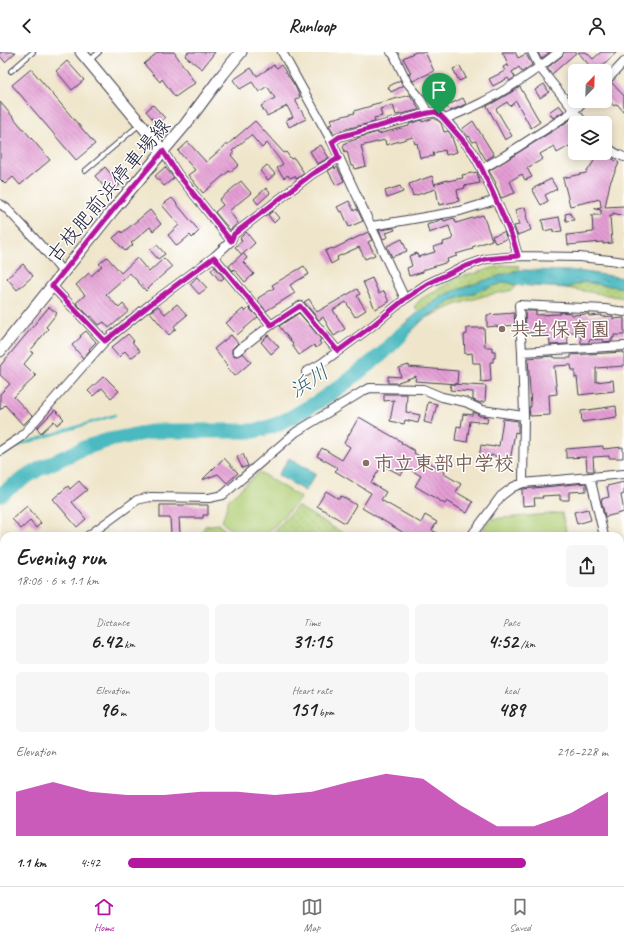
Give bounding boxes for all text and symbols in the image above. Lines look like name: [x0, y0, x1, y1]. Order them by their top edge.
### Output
icon: back: [16, 15, 38, 37]
text: Runloop: [288, 15, 336, 37]
icon: person: [586, 15, 608, 37]
north arrow: [568, 64, 612, 108]
map controls: [568, 64, 612, 160]
pin: [422, 73, 456, 114]
icon: arrive: [428, 79, 450, 101]
street label: 古枝肥前浜停車場線: [41, 113, 176, 267]
button: layers: [568, 116, 612, 160]
place label: 共生保育園: [510, 317, 610, 342]
marker: 共生保育園: [497, 324, 507, 334]
water label: 浜川: [284, 359, 334, 403]
place label: 市立東部中学校: [374, 451, 514, 476]
marker: 市立東部中学校: [361, 458, 371, 468]
text: Evening run: [16, 544, 106, 572]
button: share: [566, 545, 608, 587]
text: 18:06 · 6 × 1.1 km: [16, 573, 99, 589]
text: Distance: [96, 615, 129, 629]
text: Time: [304, 615, 320, 629]
text: Pace: [503, 615, 520, 629]
text: 6.42: [90, 629, 122, 654]
text: 31:15: [292, 629, 332, 654]
text: 4:52: [487, 629, 518, 654]
text: km: [122, 637, 135, 651]
text: /km: [518, 637, 535, 651]
text: Elevation: [96, 683, 130, 697]
text: Heart rate: [292, 683, 332, 697]
text: kcal: [504, 683, 519, 697]
text: 96: [99, 697, 117, 722]
text: 151: [290, 697, 316, 722]
text: 489: [498, 697, 525, 722]
text: m: [117, 705, 126, 719]
text: bpm: [316, 705, 334, 719]
text: Elevation: [16, 744, 56, 760]
text: 216–228 m: [557, 744, 608, 760]
text: 1.1 km: [16, 855, 46, 871]
text: 4:42: [80, 855, 100, 871]
tab: Home: [93, 896, 115, 934]
tab: Map: [301, 896, 323, 934]
tab: Saved: [509, 896, 531, 934]

